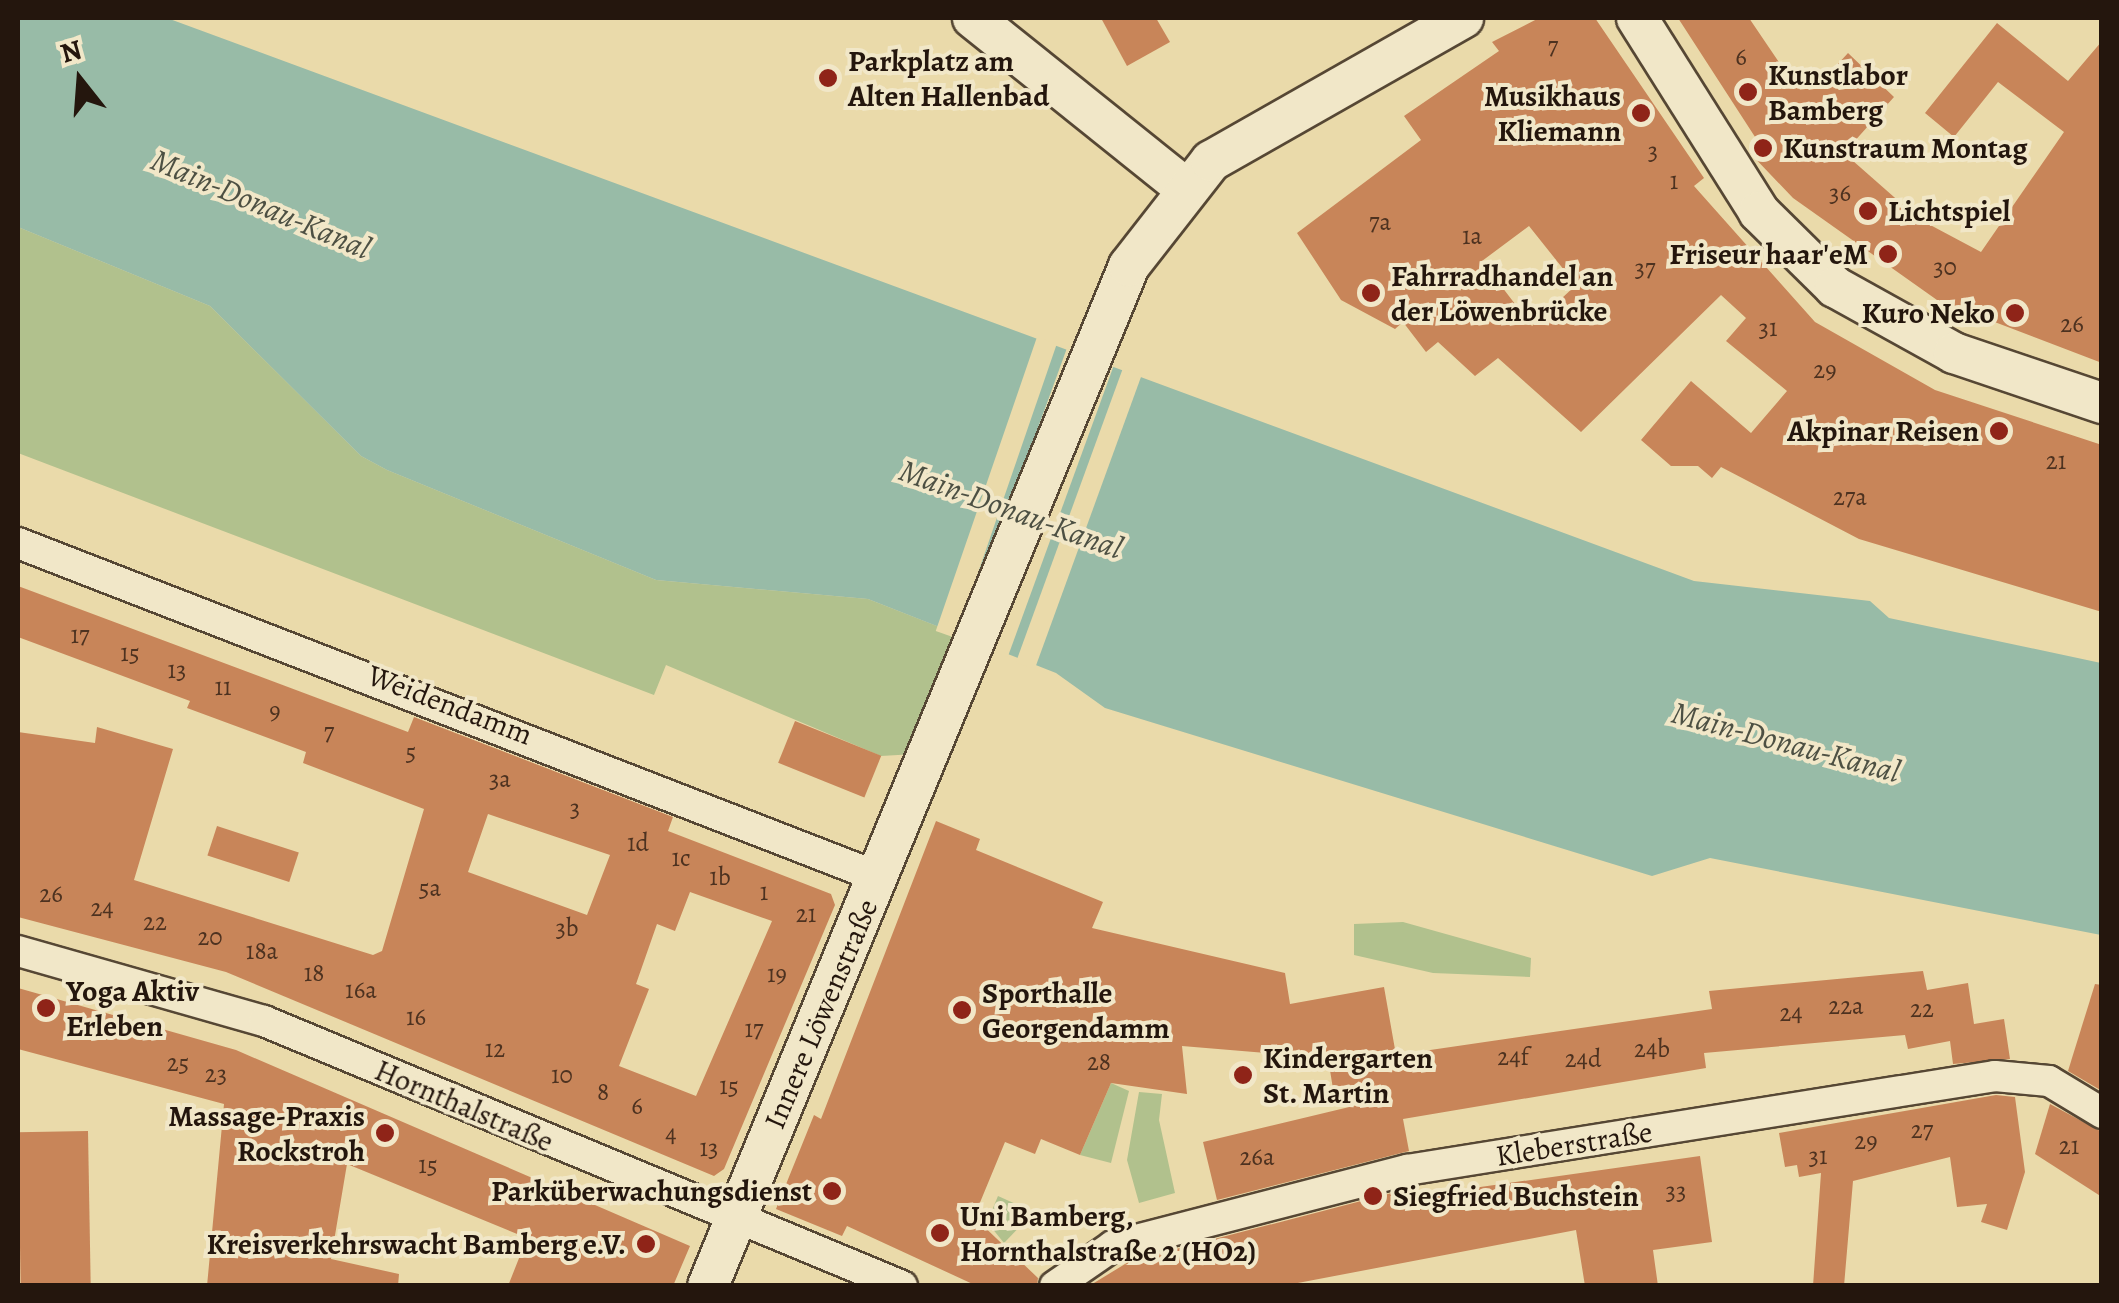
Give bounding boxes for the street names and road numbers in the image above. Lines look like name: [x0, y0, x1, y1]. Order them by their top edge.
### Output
street label: Weidendamm: [363, 657, 537, 753]
street label: Innere Löwenstraße: [756, 894, 886, 1134]
street label: Hornthalstraße: [369, 1052, 559, 1160]
street label: Kleberstraße: [1493, 1114, 1655, 1174]

